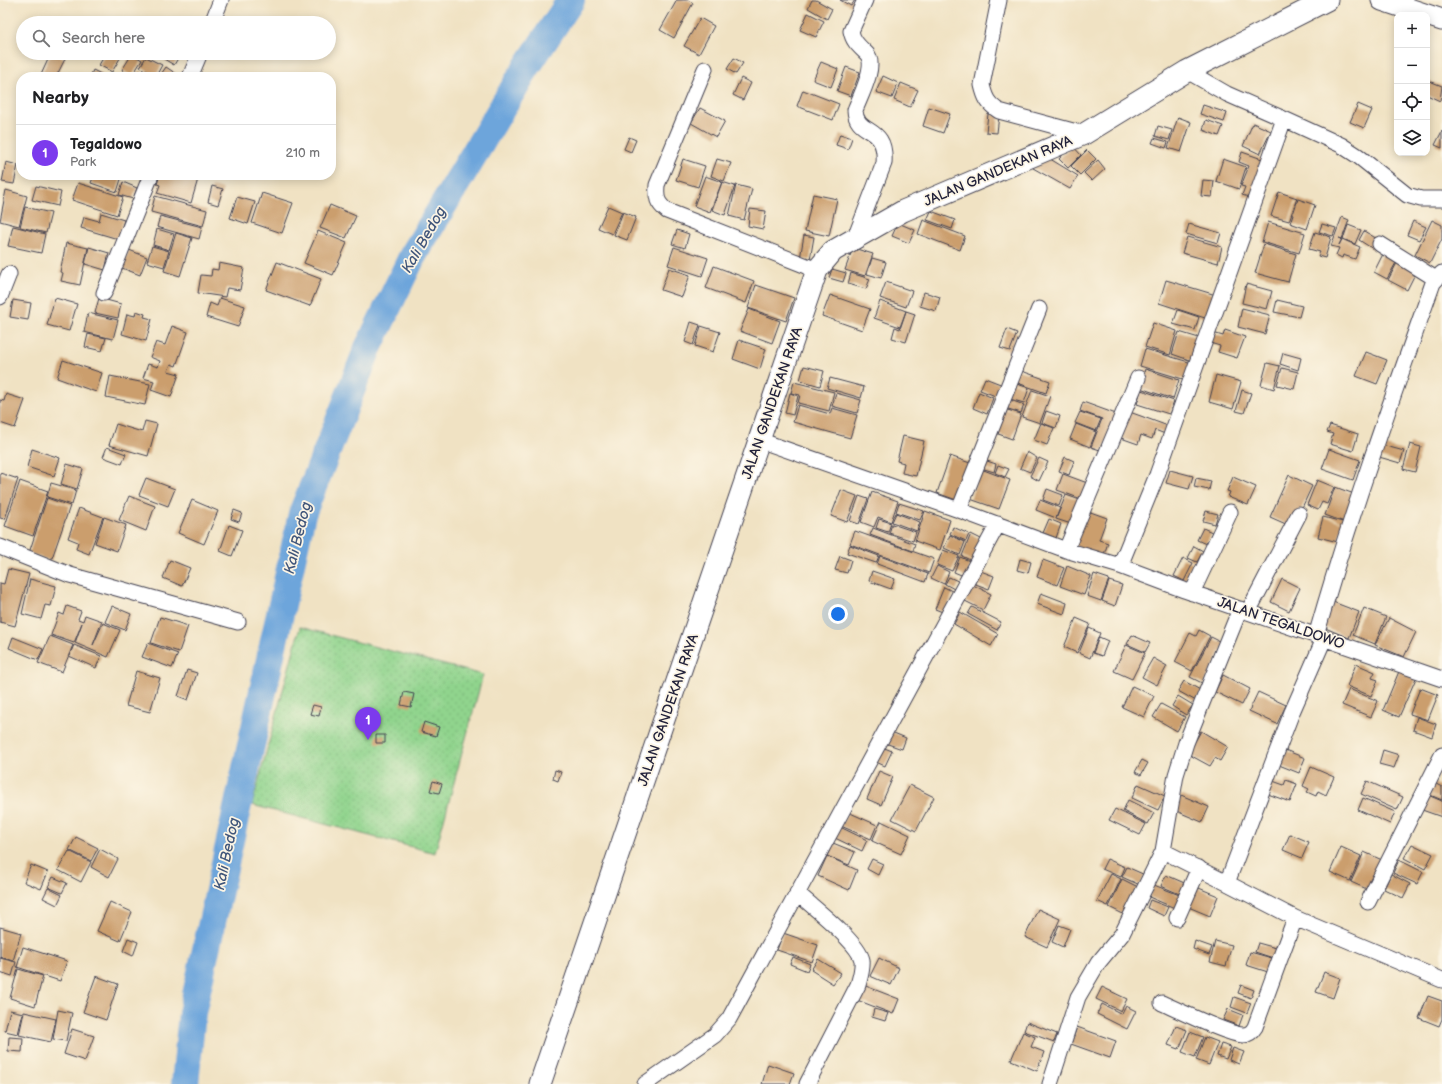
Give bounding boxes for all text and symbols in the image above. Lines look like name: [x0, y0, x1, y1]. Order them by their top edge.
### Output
map controls: [1394, 12, 1430, 156]
button: +: [1394, 12, 1430, 48]
search box: [16, 16, 336, 60]
icon: search: [30, 27, 52, 49]
text: Search here: [62, 29, 145, 48]
button: −: [1394, 48, 1430, 84]
button: locate: [1394, 84, 1430, 120]
text: Nearby: [32, 88, 89, 108]
button: layers: [1394, 120, 1430, 156]
street label: JALAN GANDEKAN RAYA: [921, 132, 1075, 210]
text: Tegaldowo: [70, 135, 142, 154]
text: 1: [42, 145, 48, 161]
text: 210 m: [286, 145, 320, 161]
text: Park: [70, 154, 96, 170]
water label: Kali Bedog: [397, 203, 451, 277]
street label: JALAN GANDEKAN RAYA: [738, 324, 806, 481]
water label: Kali Bedog: [280, 499, 316, 576]
street label: JALAN TEGALDOWO: [1215, 593, 1347, 653]
your location: [828, 604, 848, 624]
street label: JALAN GANDEKAN RAYA: [634, 631, 702, 788]
pin: 1: [355, 707, 381, 740]
water label: Kali Bedog: [210, 816, 244, 892]

